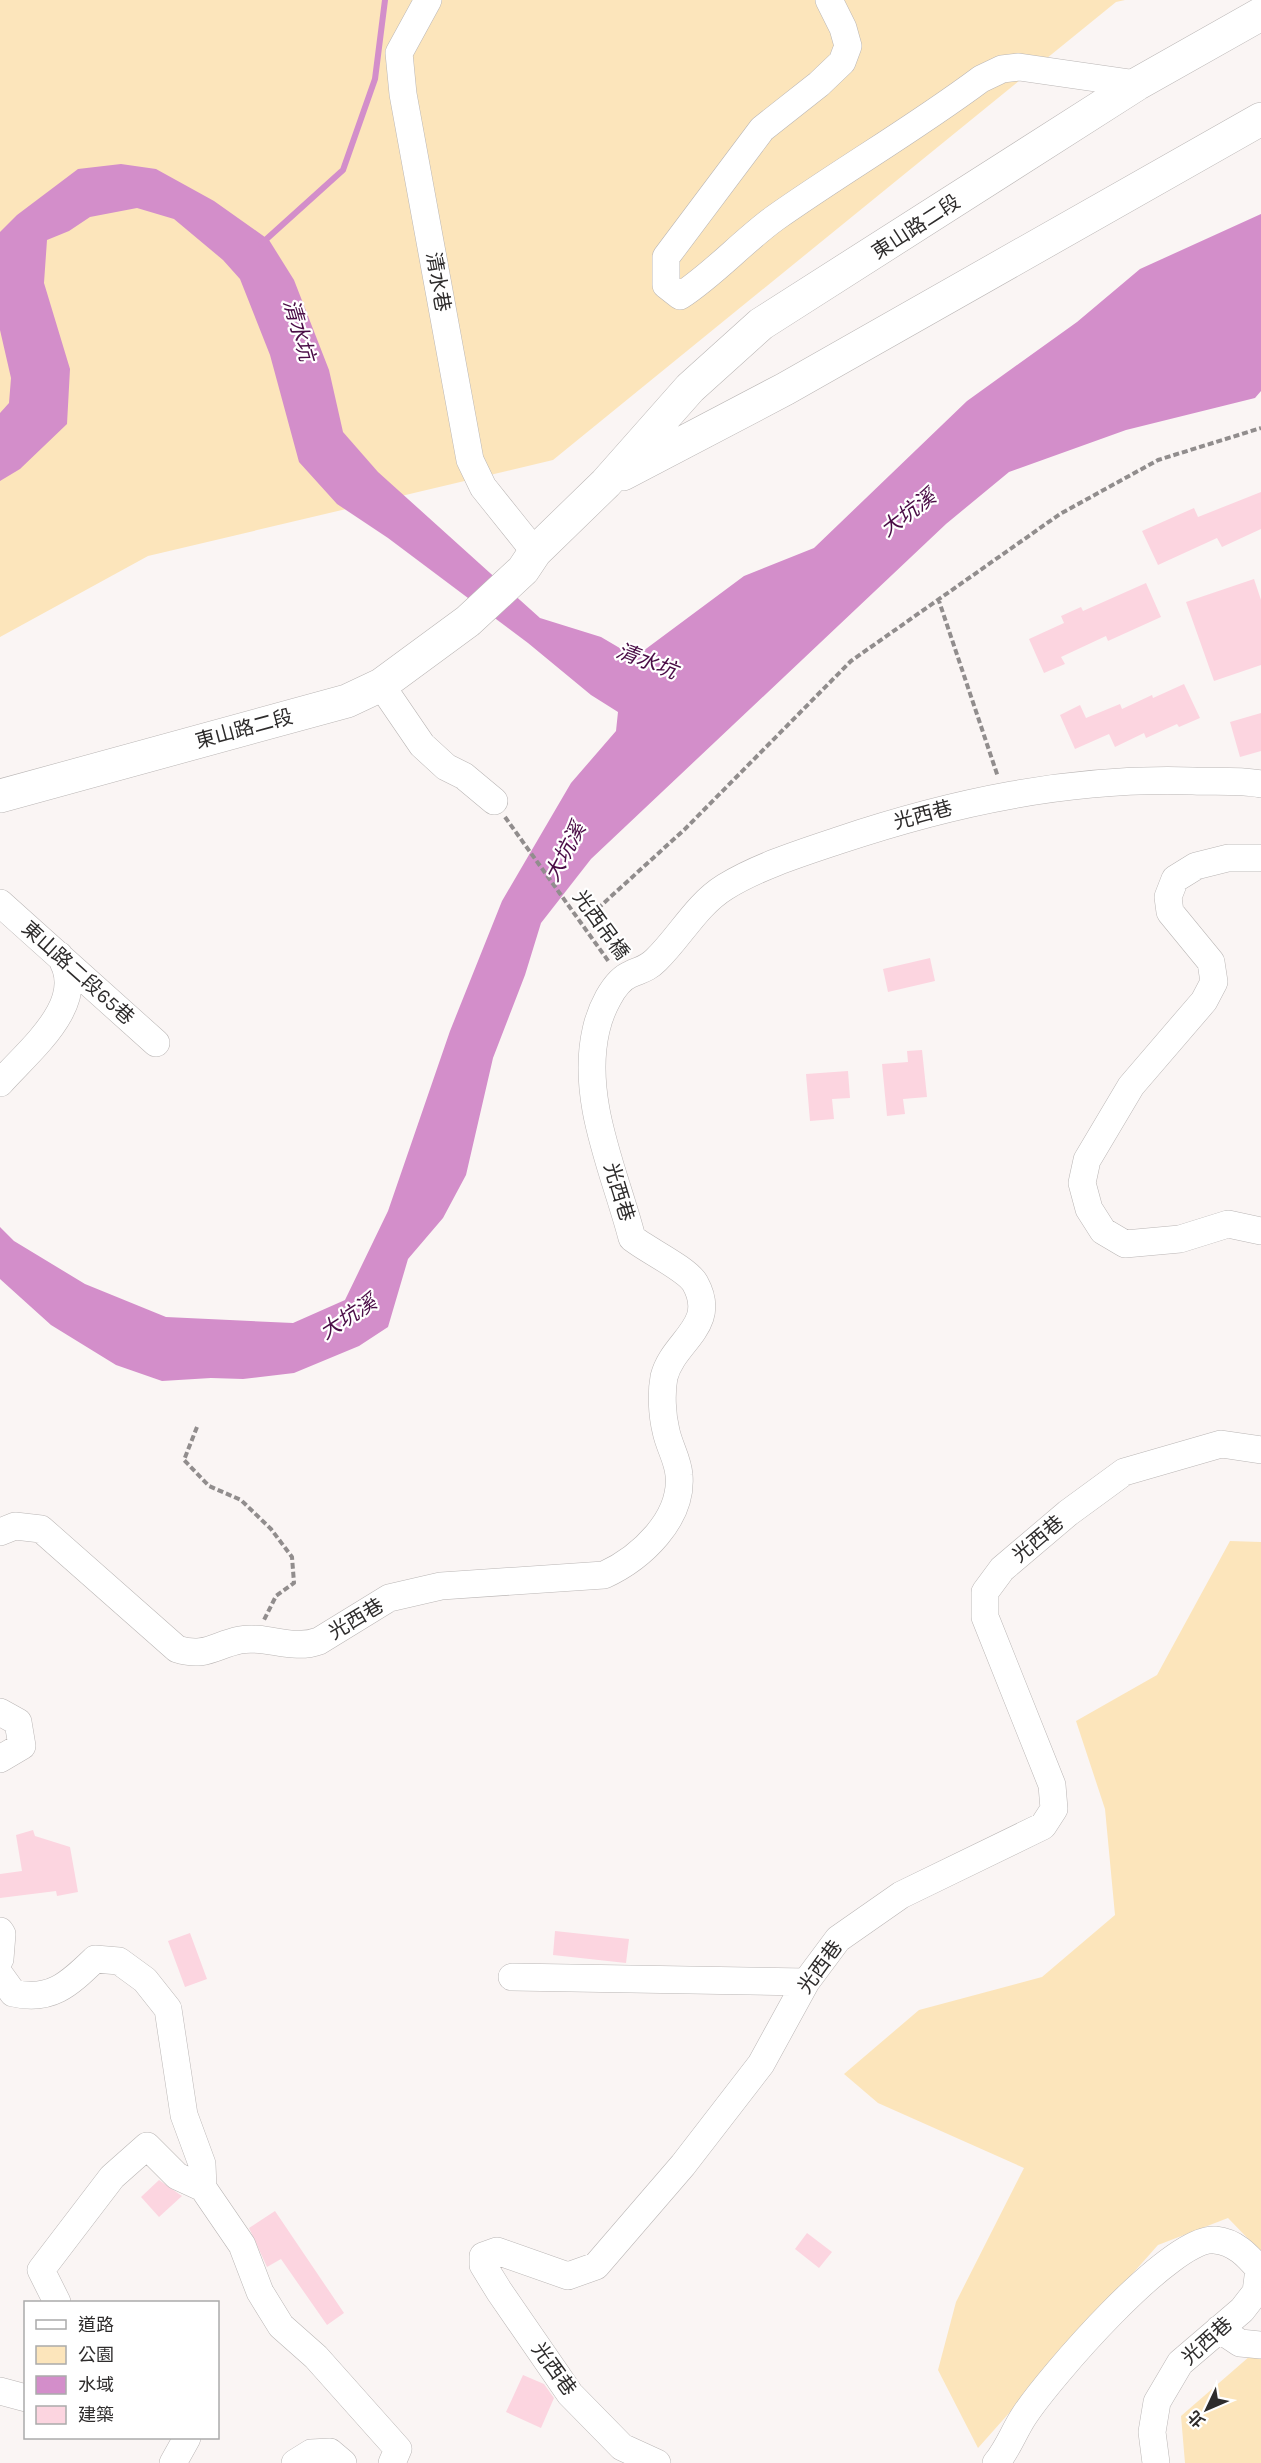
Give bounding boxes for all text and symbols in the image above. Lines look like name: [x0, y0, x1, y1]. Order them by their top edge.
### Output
street label: 東山路二段: [868, 190, 964, 264]
street label: 清水巷: [421, 250, 455, 314]
water label: 清水坑: [279, 296, 320, 366]
water label: 大坑溪: [876, 483, 943, 542]
water label: 清水坑: [613, 639, 684, 685]
street label: 東山路二段: [193, 705, 295, 753]
street label: 光西巷: [891, 796, 955, 834]
water label: 大坑溪: [540, 816, 592, 885]
street label: 光西吊橋: [568, 886, 634, 964]
street label: 東山路二段65巷: [17, 917, 139, 1029]
street label: 光西巷: [599, 1160, 639, 1224]
water label: 大坑溪: [315, 1288, 383, 1344]
street label: 光西巷: [1008, 1511, 1068, 1567]
street label: 光西巷: [324, 1594, 388, 1644]
street label: 光西巷: [793, 1936, 847, 1998]
legend: [24, 2301, 219, 2439]
street label: 光西巷: [1177, 2312, 1237, 2370]
text: 道路: [78, 2314, 114, 2336]
street label: 光西巷: [527, 2338, 581, 2400]
text: 公園: [78, 2344, 114, 2366]
text: 水域: [78, 2374, 114, 2396]
north arrow: [1177, 2379, 1237, 2439]
text: 建築: [78, 2404, 114, 2426]
text: 北: [1184, 2407, 1209, 2431]

